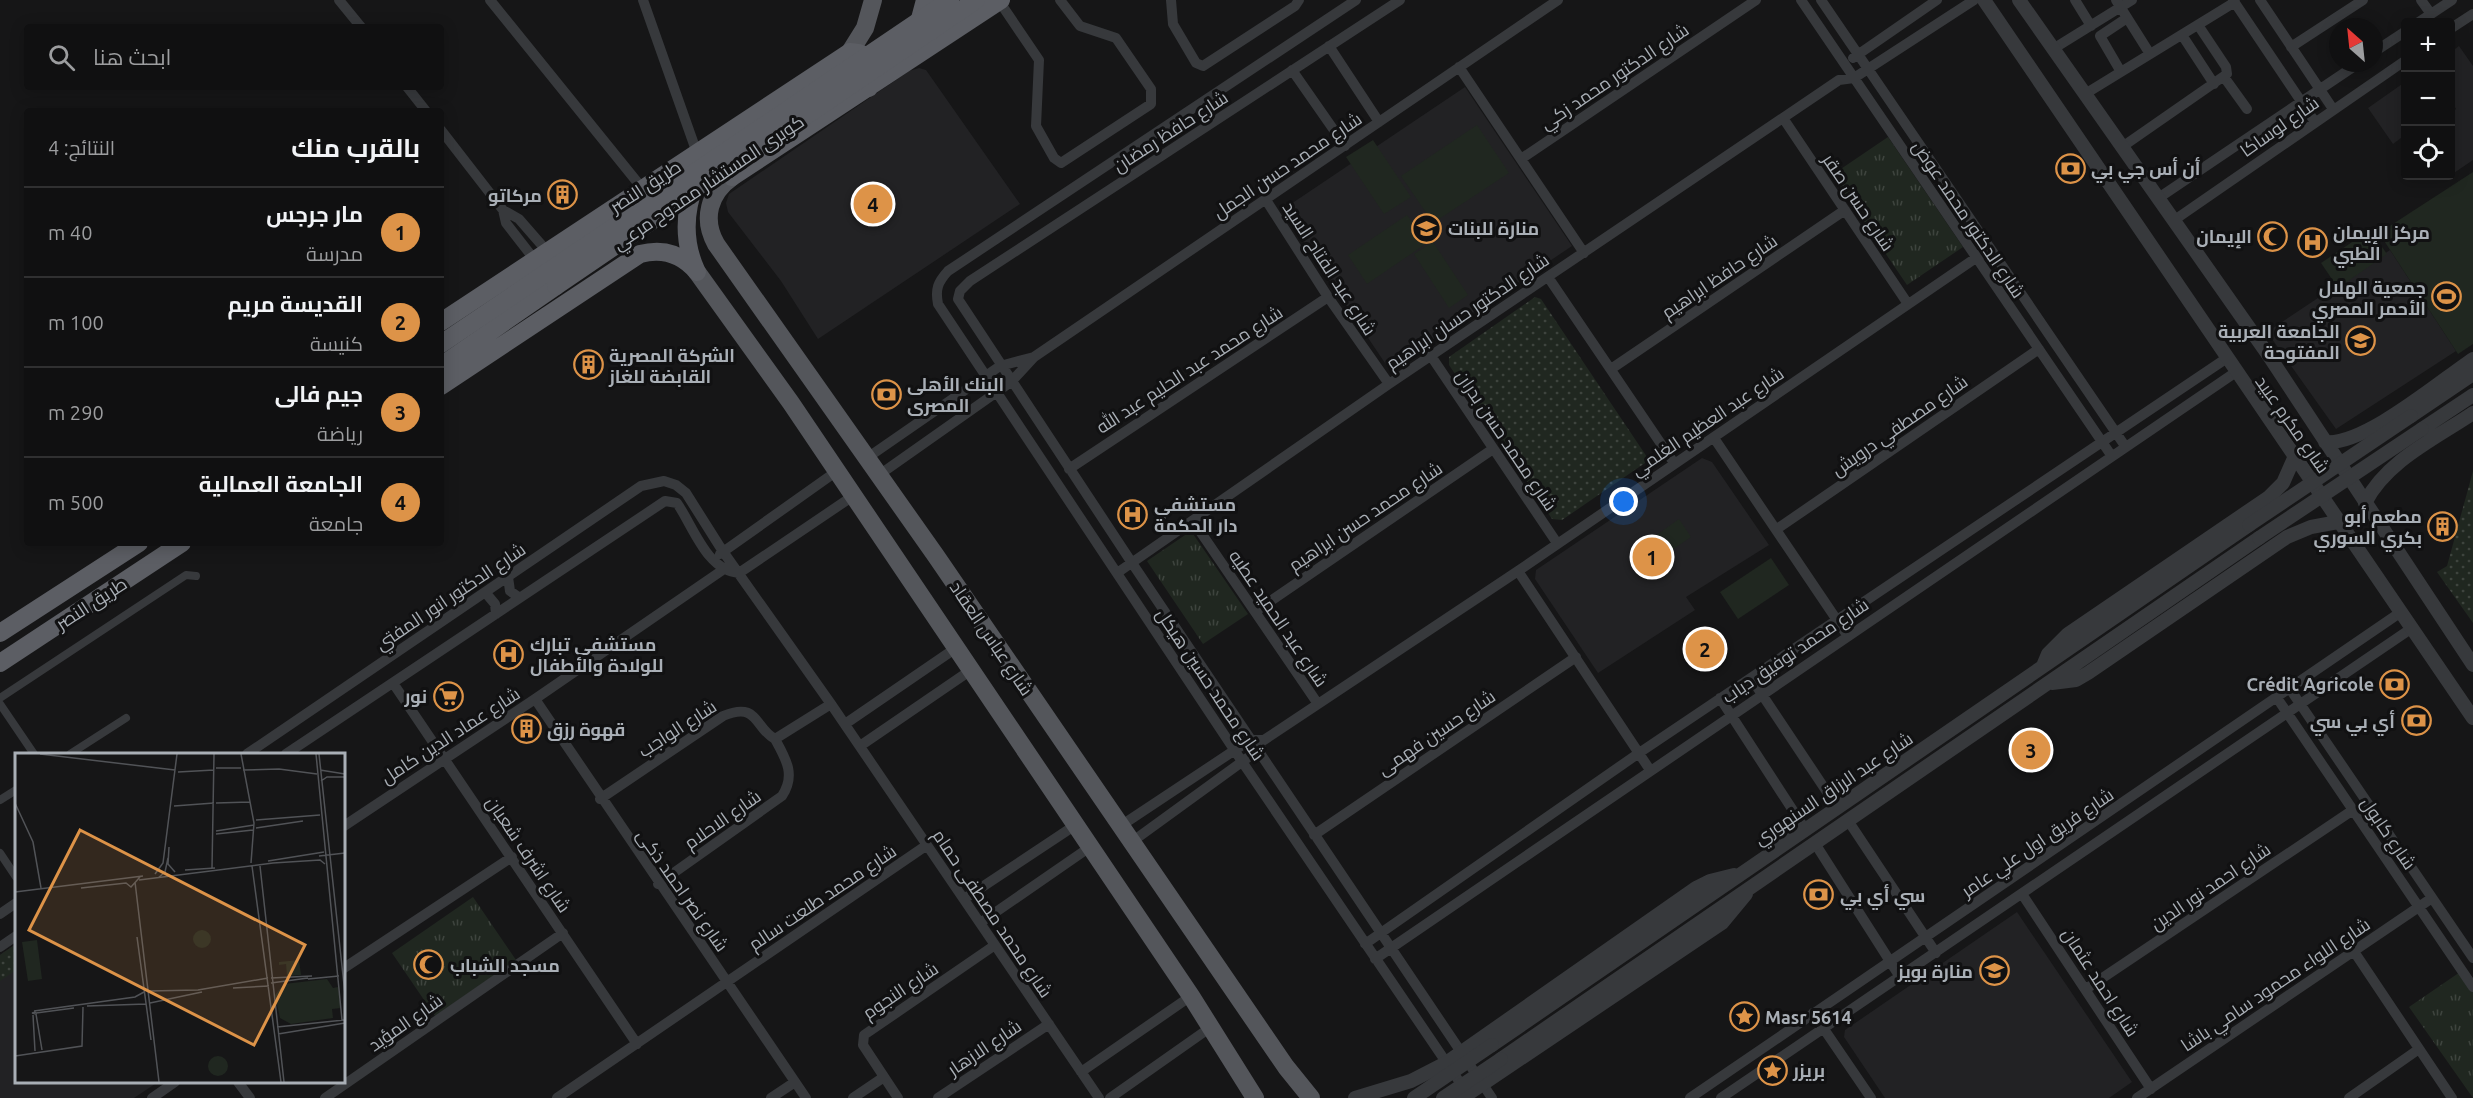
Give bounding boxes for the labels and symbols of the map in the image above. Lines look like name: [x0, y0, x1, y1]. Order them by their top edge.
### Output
north arrow: [2329, 18, 2383, 72]
street label: شارع الدكتور محمد زكي: [1536, 19, 1695, 137]
street label: شارع حافظ رمضان: [1109, 86, 1233, 178]
street label: شارع لوساكا: [2236, 92, 2324, 163]
street label: شارع محمد حسن الجمل: [1209, 108, 1367, 225]
street label: كوبرى المستشار ممدوح مرعي: [609, 111, 810, 258]
street label: شارع الدكتور محمد عوض: [1906, 137, 2029, 303]
street label: شارع حسن صقر: [1816, 149, 1899, 256]
bank icon: أن أس جي بي: [2054, 152, 2086, 184]
street label: طريق النصر: [605, 156, 686, 219]
place label: أن أس جي بي: [2091, 156, 2200, 184]
building icon: مركاتو: [547, 179, 579, 211]
pin: 4: [854, 182, 892, 226]
place label: مركاتو: [488, 185, 542, 207]
street label: شارع عبد الفتاح السيد: [1277, 197, 1381, 340]
school or university icon: منارة للبنات: [1411, 212, 1443, 244]
place label: منارة للبنات: [1448, 218, 1539, 239]
mosque icon: الإيمان: [2257, 220, 2289, 252]
place label: مركز الإيمان الطبي: [2333, 222, 2430, 269]
place label: الإيمان: [2196, 226, 2252, 249]
hospital icon: مركز الإيمان الطبي: [2296, 226, 2328, 258]
street label: شارع حافظ ابراهيم: [1657, 230, 1782, 325]
street label: شارع الدكتور حسان ابراهيم: [1382, 249, 1554, 376]
place label: جمعية الهلال الأحمر المصري: [2312, 277, 2426, 323]
sports icon: جمعية الهلال الأحمر المصري: [2431, 281, 2463, 313]
street label: شارع محمد عبد الحليم عبد الله: [1092, 300, 1287, 439]
place label: الجامعة العربية المفتوحة: [2218, 321, 2340, 364]
school or university icon: الجامعة العربية المفتوحة: [2345, 325, 2377, 357]
place label: الشركة المصرية القابضة للغاز: [608, 345, 735, 388]
building icon: الشركة المصرية القابضة للغاز: [572, 349, 604, 381]
street label: شارع عبد العظيم الغلمي: [1627, 363, 1790, 484]
street label: شارع محمد حسن بدران: [1450, 366, 1561, 516]
street label: شارع مصطفي درويش: [1827, 371, 1974, 484]
street label: شارع مكرم عبيد: [2250, 372, 2334, 478]
place label: البنك الأهلى المصرى: [907, 374, 1004, 417]
bank icon: البنك الأهلى المصرى: [870, 378, 902, 410]
street label: شارع محمد حسن ابراهيم: [1285, 457, 1447, 577]
your location: [1609, 487, 1638, 516]
place label: مستشفي دار الحكمة: [1154, 494, 1238, 536]
hospital icon: مستشفي دار الحكمة: [1117, 498, 1149, 530]
place label: مطعم أبو بكري السوري: [2314, 504, 2422, 552]
building icon: مطعم أبو بكري السوري: [2427, 510, 2459, 542]
pin: 1: [1632, 534, 1672, 580]
street label: شارع الدكتور انور المفتي: [371, 538, 532, 658]
street label: شارع عبد الحميد عطيه: [1223, 546, 1332, 692]
street label: طريق النصر: [51, 573, 132, 636]
street label: شارع عباس العقاد: [944, 577, 1037, 700]
street label: شارع محمد توفيق دياب: [1718, 594, 1874, 709]
street label: شارع محمد حسين هيكل: [1150, 604, 1269, 765]
pin: 2: [1686, 626, 1724, 672]
place label: مستشفى تبارك للولادة والأطفال: [530, 634, 663, 677]
hospital icon: مستشفى تبارك للولادة والأطفال: [493, 638, 525, 670]
bank icon: Crédit Agricole: [2379, 668, 2411, 700]
place label: Crédit Agricole: [2246, 674, 2374, 694]
supermarket icon: نور: [432, 680, 464, 712]
street label: شارع عماد الدين كامل: [377, 683, 525, 790]
street label: شارع حسين فهمى: [1373, 685, 1500, 781]
place label: نور: [403, 686, 427, 708]
street label: شارع الواجب: [634, 695, 721, 763]
bank icon: أي بي سي: [2400, 705, 2432, 737]
place label: أي بي سي: [2310, 709, 2395, 737]
building icon: قهوة رزق: [510, 713, 542, 745]
place label: قهوة رزق: [547, 719, 625, 741]
street label: شارع عبد الرزاق السنهوري: [1750, 727, 1919, 853]
pin: 3: [2012, 728, 2050, 772]
inset map: [15, 753, 345, 1083]
street label: شارع فريق اول علي عامر: [1956, 784, 2120, 905]
street label: شارع الاحلام: [680, 785, 766, 855]
street label: شارع اشرف شعبان: [480, 792, 575, 917]
street label: شارع كابول: [2355, 793, 2420, 875]
street label: شارع نصر احمد ذكى: [631, 825, 733, 957]
street label: شارع محمد مصطفى حمام: [927, 825, 1057, 1002]
street label: شارع احمد نور الدين: [2146, 838, 2276, 936]
street label: شارع محمد طلعت سالم: [744, 840, 901, 956]
bank icon: سي أي بي: [1803, 879, 1835, 911]
place label: سي أي بي: [1840, 883, 1925, 911]
street label: شارع اللواء محمود سامي باشا: [2177, 913, 2376, 1059]
street label: شارع احمد عثمان: [2056, 924, 2143, 1042]
mosque icon: مسجد الشباب: [413, 949, 445, 981]
place label: مسجد الشباب: [450, 955, 560, 976]
school or university icon: منارة بويز: [1978, 955, 2010, 987]
street label: شارع النجوم: [859, 957, 943, 1025]
place label: منارة بويز: [1897, 961, 1973, 983]
street label: شارع المؤيد: [364, 989, 448, 1057]
place icon: Masr 5614: [1728, 1001, 1760, 1033]
place label: Masr 5614: [1765, 1007, 1852, 1027]
street label: شارع الازهار: [943, 1015, 1026, 1082]
place icon: بريزر: [1756, 1054, 1788, 1086]
place label: بريزر: [1792, 1060, 1825, 1082]

